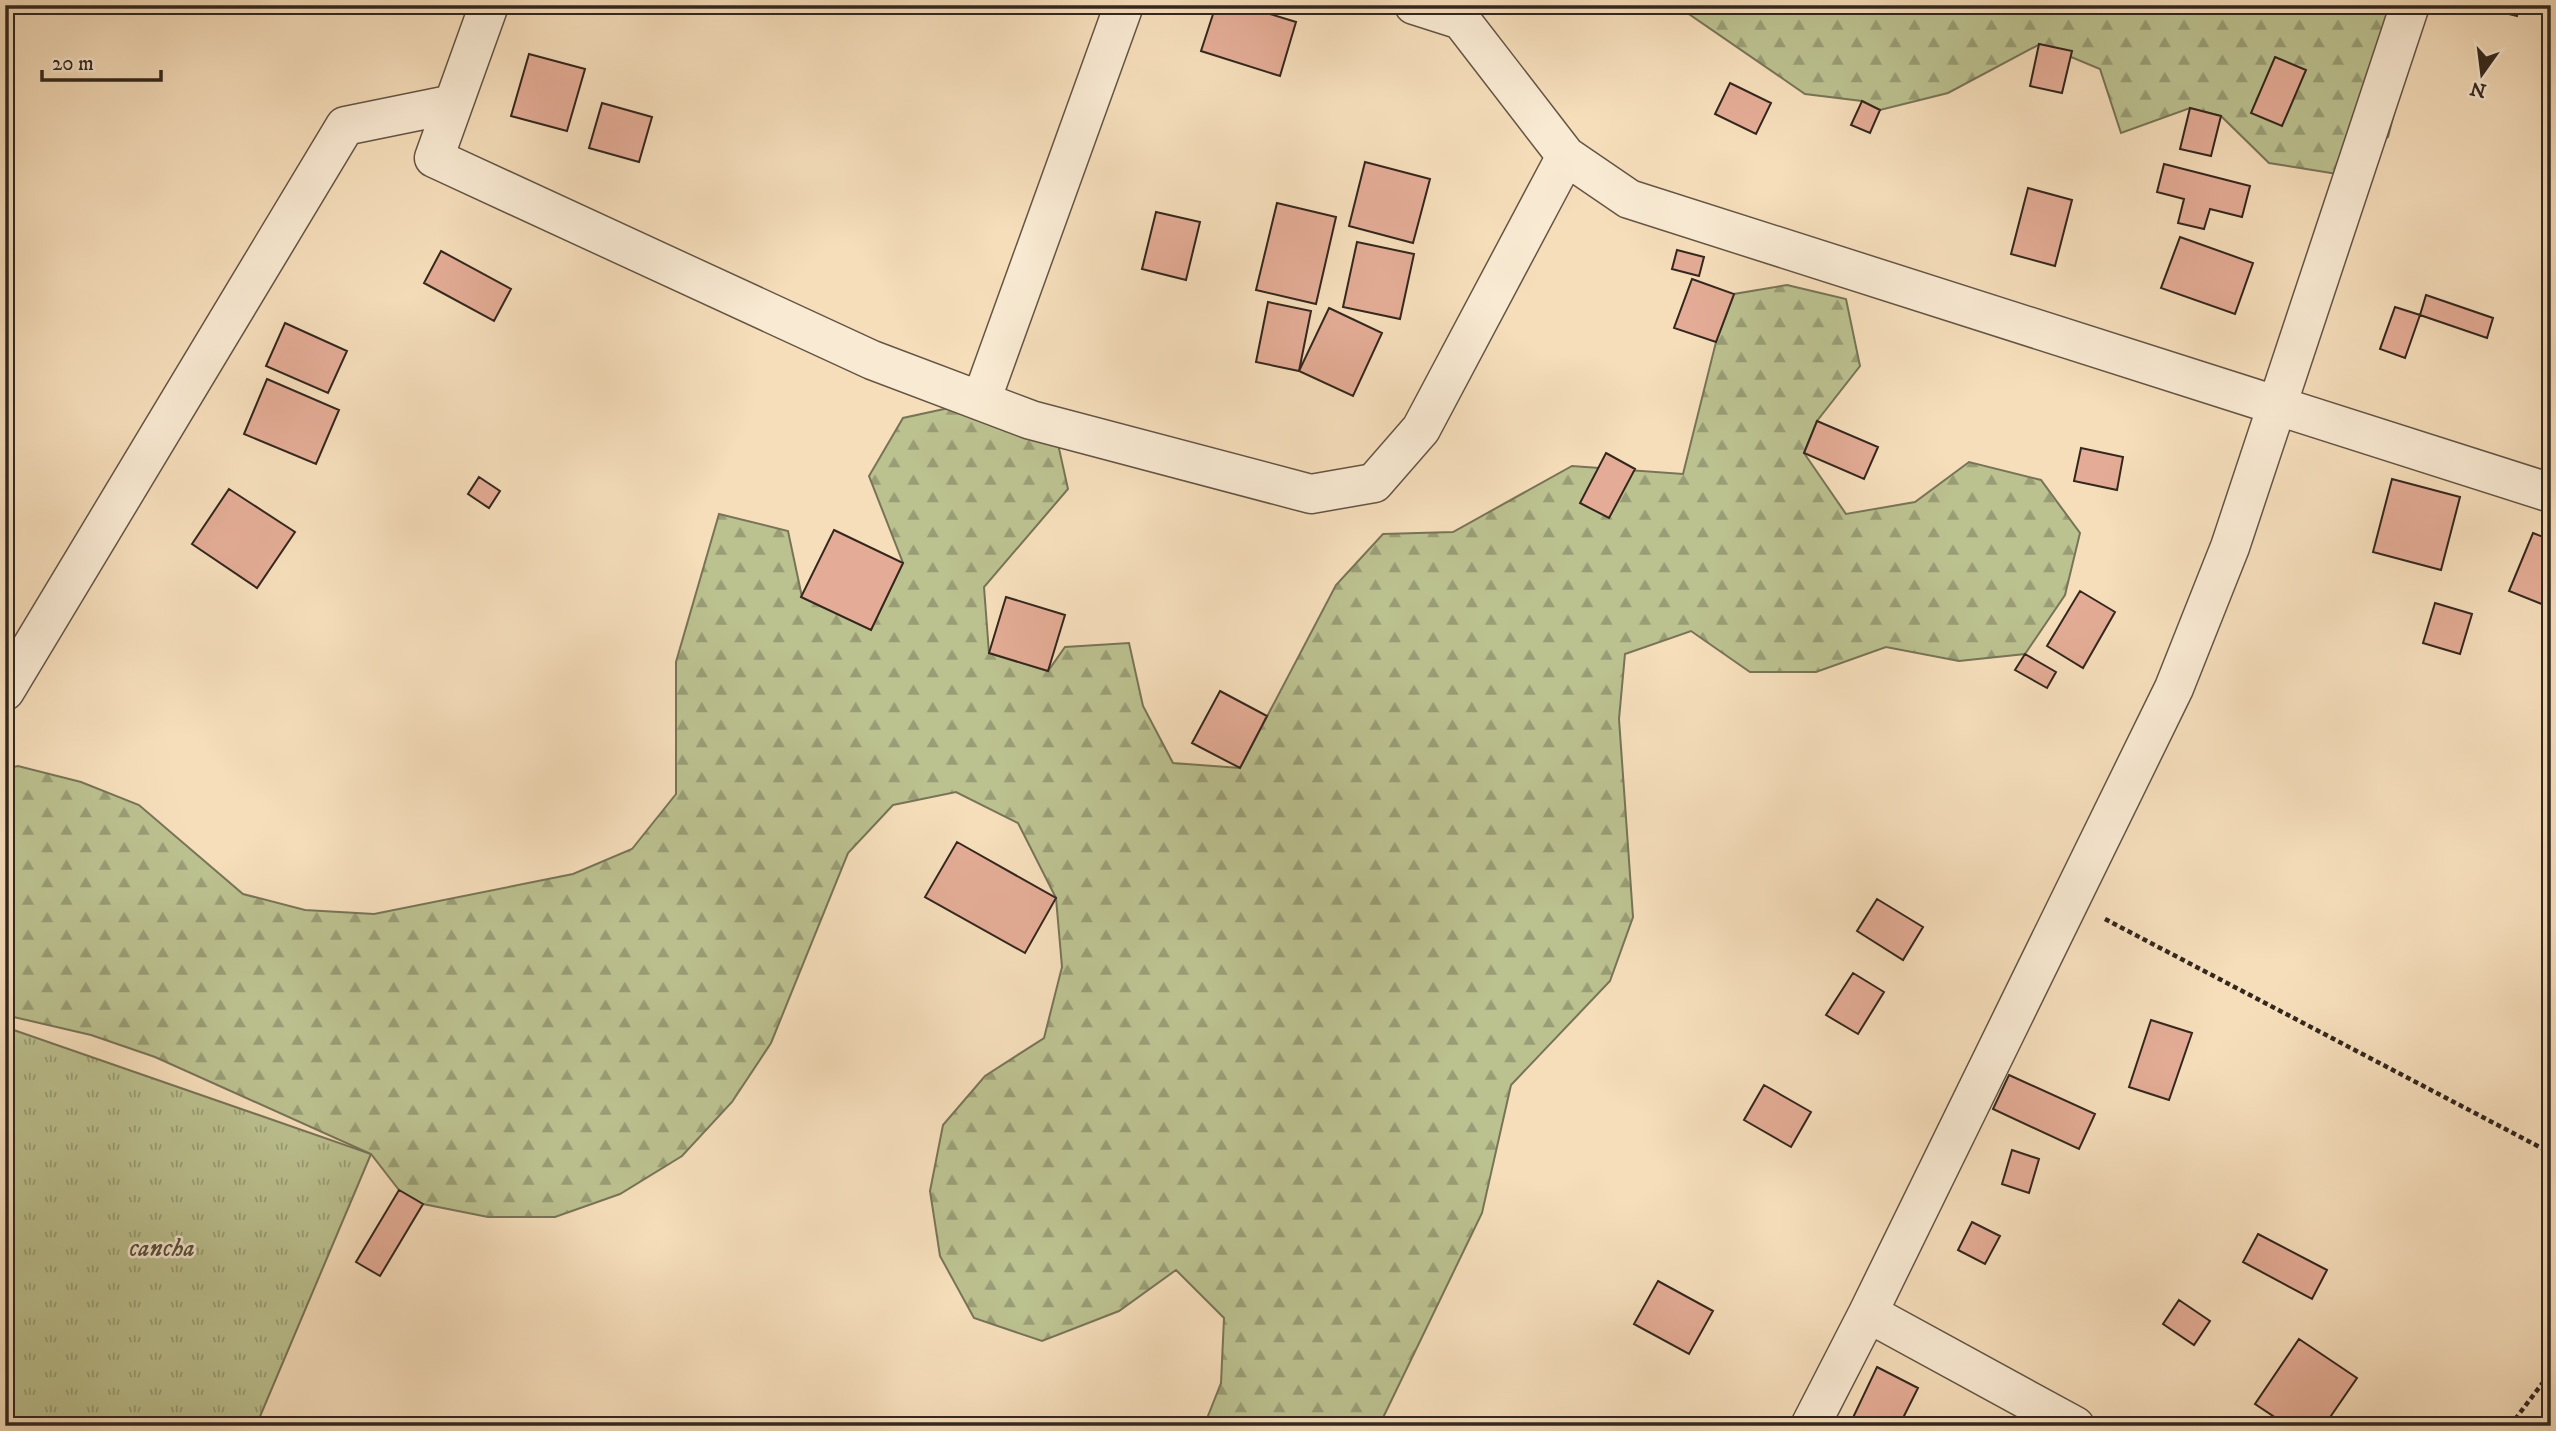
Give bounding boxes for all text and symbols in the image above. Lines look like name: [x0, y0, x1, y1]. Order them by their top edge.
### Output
scale bar: [42, 38, 161, 82]
north arrow: [2448, 38, 2518, 108]
text: 20 m: [52, 51, 94, 77]
text: N: [2468, 76, 2489, 102]
park label: cancha: [129, 1232, 195, 1265]

